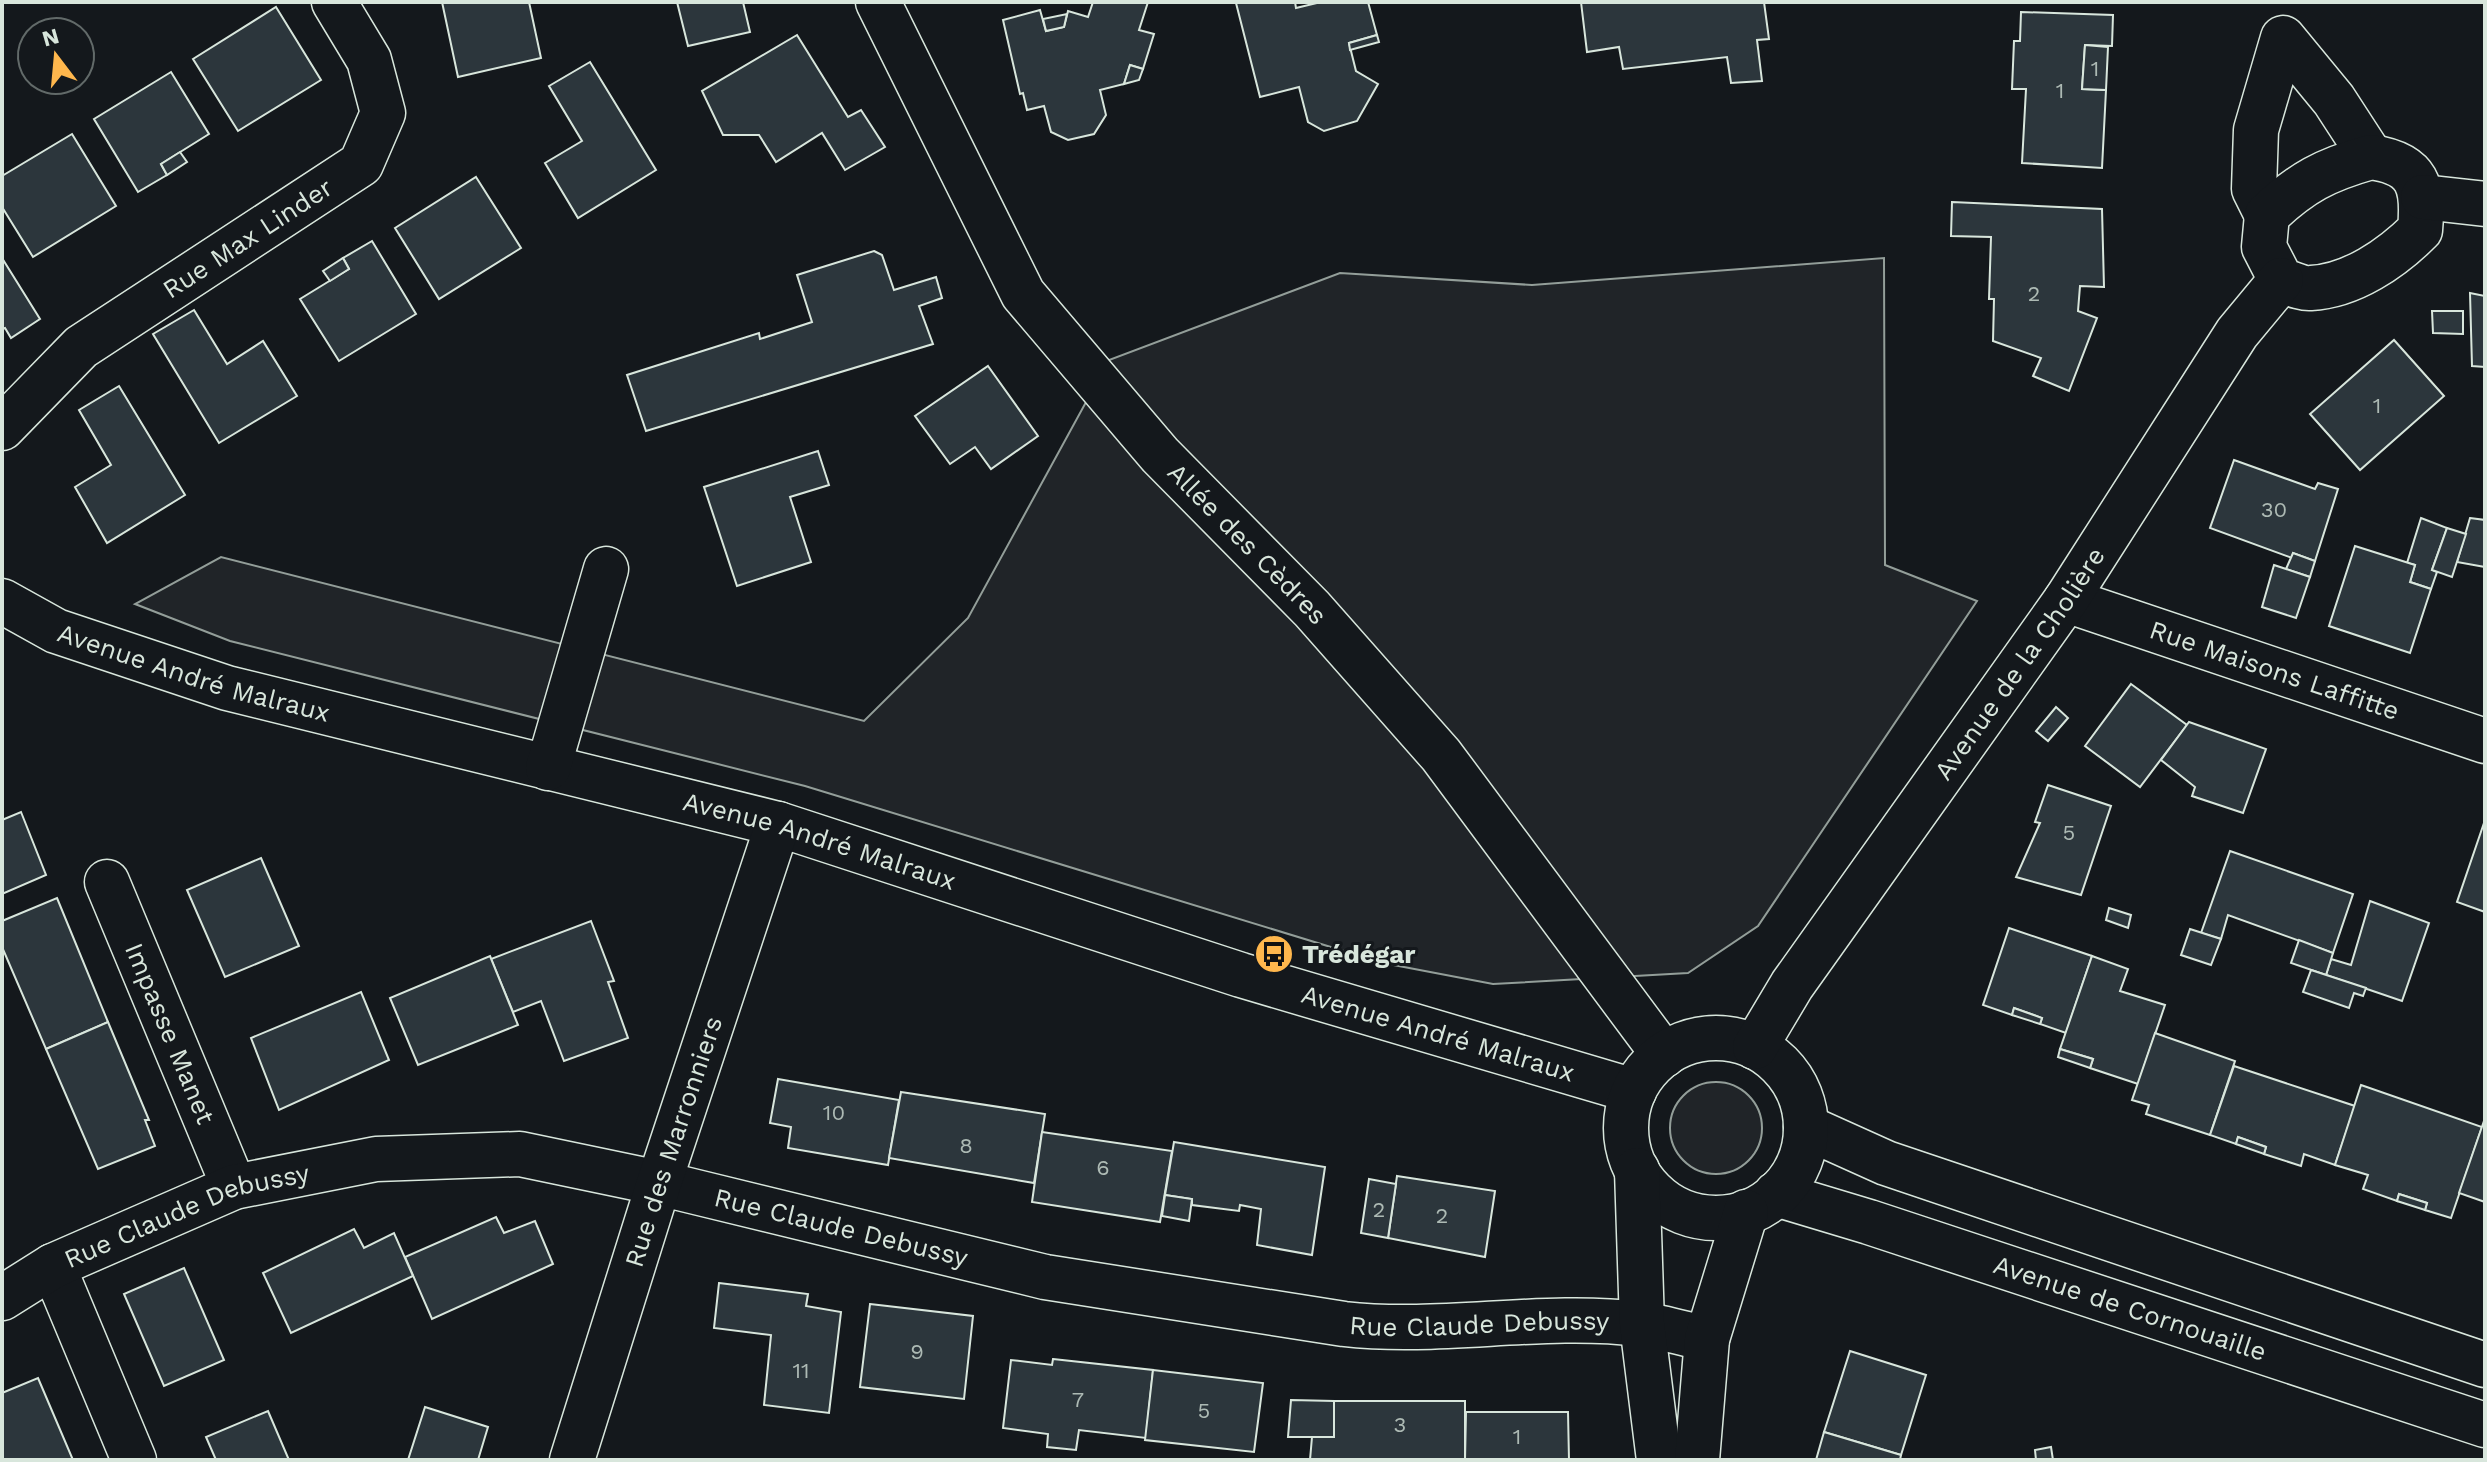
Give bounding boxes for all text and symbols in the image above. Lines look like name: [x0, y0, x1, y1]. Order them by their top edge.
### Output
north arrow: [16, 16, 96, 96]
text: N: [39, 23, 62, 52]
house number: 1: [2091, 56, 2099, 81]
house number: 1: [2056, 78, 2064, 103]
street label: Rue Max Linder: [157, 172, 338, 305]
house number: 2: [2028, 281, 2040, 306]
house number: 1: [2373, 393, 2381, 418]
street label: Allée des Cèdres: [1162, 457, 1333, 630]
house number: 30: [2261, 497, 2287, 522]
street label: Avenue de la Cholière: [1928, 542, 2111, 786]
street label: Rue Maisons Laffitte: [2146, 614, 2403, 726]
street label: Avenue André Malraux: [54, 618, 333, 728]
street label: Avenue André Malraux: [680, 786, 960, 896]
house number: 5: [2063, 820, 2075, 845]
bus stop icon: Trédégar: [1253, 933, 1295, 975]
street label: Impasse Manet: [119, 938, 221, 1128]
place label: Trédégar: [1302, 939, 1416, 969]
street label: Avenue André Malraux: [1298, 979, 1578, 1088]
street label: Rue des Marronniers: [619, 1012, 728, 1271]
house number: 10: [823, 1100, 845, 1125]
house number: 8: [959, 1133, 973, 1158]
house number: 6: [1096, 1155, 1110, 1180]
street label: Rue Claude Debussy: [60, 1157, 312, 1274]
street label: Rue Claude Debussy: [711, 1182, 972, 1273]
house number: 2: [1373, 1197, 1385, 1222]
house number: 2: [1436, 1203, 1448, 1228]
street label: Avenue de Cornouaille: [1990, 1249, 2270, 1367]
street label: Rue Claude Debussy: [1348, 1305, 1610, 1342]
house number: 9: [910, 1339, 924, 1364]
house number: 11: [792, 1358, 810, 1383]
house number: 7: [1072, 1387, 1084, 1412]
house number: 5: [1198, 1398, 1210, 1423]
house number: 3: [1394, 1412, 1406, 1437]
house number: 1: [1513, 1424, 1521, 1449]

